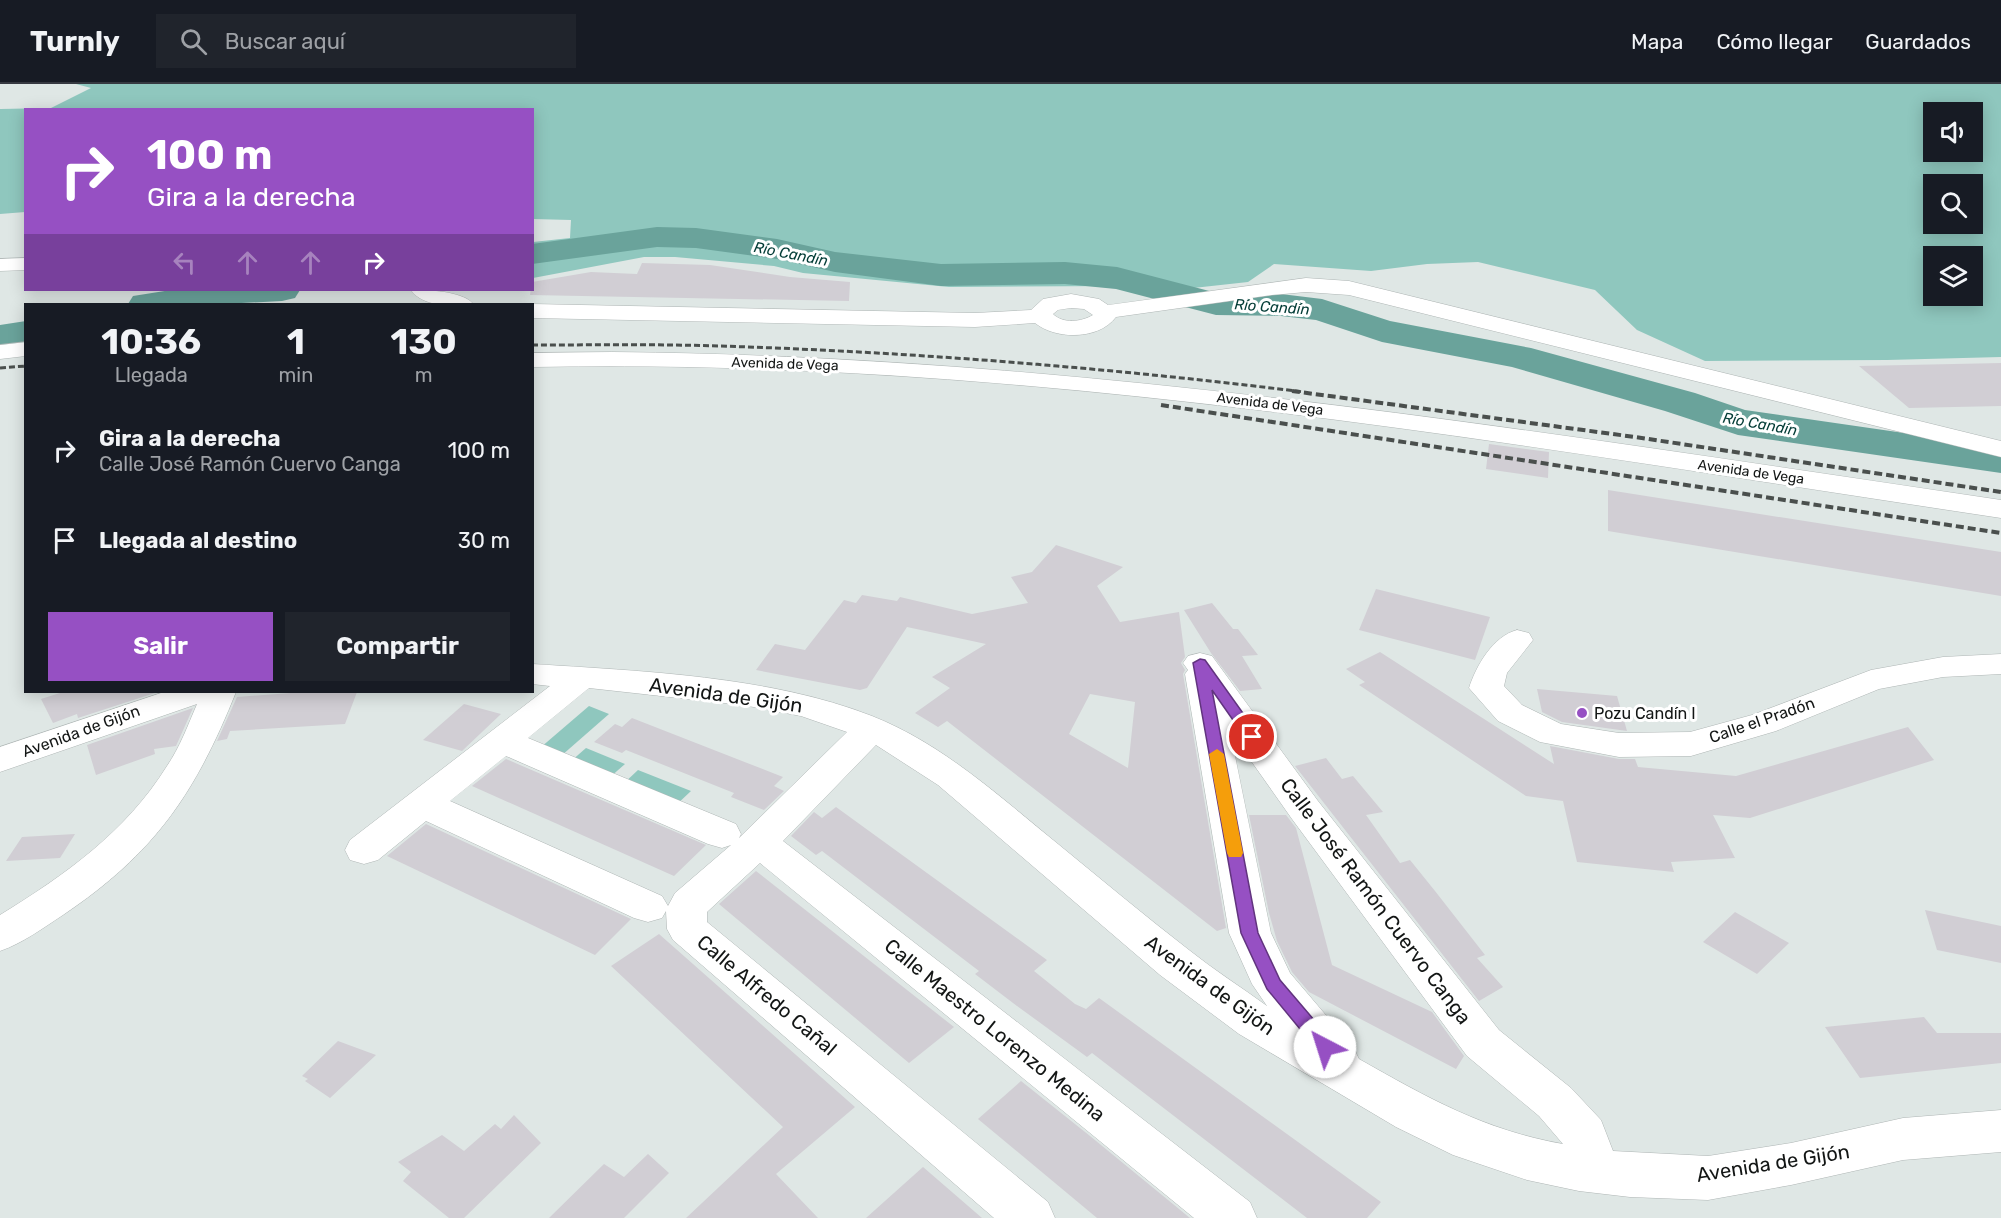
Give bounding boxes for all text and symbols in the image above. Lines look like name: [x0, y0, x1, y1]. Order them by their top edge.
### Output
search box: [156, 14, 576, 68]
text: Turnly: [30, 25, 120, 58]
icon: search: [177, 25, 210, 58]
text: Buscar aquí: [225, 28, 345, 55]
text: Mapa: [1631, 29, 1683, 54]
text: Cómo llegar: [1716, 29, 1832, 54]
text: Guardados: [1865, 29, 1971, 54]
map controls: [1923, 102, 1983, 306]
button: sound: [1923, 102, 1983, 162]
text: 100 m: [147, 130, 272, 180]
icon: right: [48, 132, 126, 210]
button: search: [1923, 174, 1983, 234]
text: Gira a la derecha: [147, 181, 356, 213]
water label: Río Candín: [752, 238, 830, 270]
icon: left: [168, 246, 201, 279]
icon: ahead: [231, 246, 264, 279]
icon: ahead: [294, 246, 327, 279]
icon: right: [357, 246, 390, 279]
button: layers: [1923, 246, 1983, 306]
water label: Río Candín: [1234, 295, 1310, 319]
text: 10:36: [101, 320, 201, 363]
text: 1: [287, 320, 305, 363]
text: 130: [391, 320, 457, 363]
street label: Avenida de Vega: [731, 354, 839, 374]
text: Llegada: [115, 363, 188, 387]
text: min: [279, 363, 313, 387]
text: m: [415, 363, 433, 387]
street label: Avenida de Vega: [1216, 389, 1324, 419]
water label: Río Candín: [1721, 409, 1799, 439]
text: Gira a la derecha: [99, 425, 280, 452]
icon: right: [48, 434, 81, 467]
text: 100 m: [448, 437, 510, 464]
text: Calle José Ramón Cuervo Canga: [99, 452, 401, 476]
street label: Avenida de Vega: [1697, 456, 1805, 488]
icon: arrive: [48, 524, 81, 557]
text: Llegada al destino: [99, 527, 297, 554]
text: 30 m: [458, 527, 510, 554]
button: Salir: [48, 612, 273, 681]
button: Compartir: [285, 612, 510, 681]
street label: Avenida de Gijón: [648, 672, 804, 718]
street label: Calle el Pradón: [1707, 693, 1817, 747]
street label: Avenida de Gijón: [20, 701, 142, 761]
place label: Pozu Candín I: [1594, 704, 1696, 723]
marker: Pozu Candín I: [1575, 706, 1589, 720]
pin: [1226, 711, 1277, 762]
icon: arrive: [1235, 720, 1268, 753]
street label: Calle José Ramón Cuervo Canga: [1276, 773, 1476, 1029]
street label: Calle Alfredo Cañal: [692, 930, 842, 1060]
street label: Avenida de Gijón: [1140, 930, 1280, 1040]
street label: Calle Maestro Lorenzo Medina: [880, 934, 1110, 1126]
position arrow: [1293, 1015, 1357, 1079]
street label: Avenida de Gijón: [1695, 1139, 1851, 1187]

